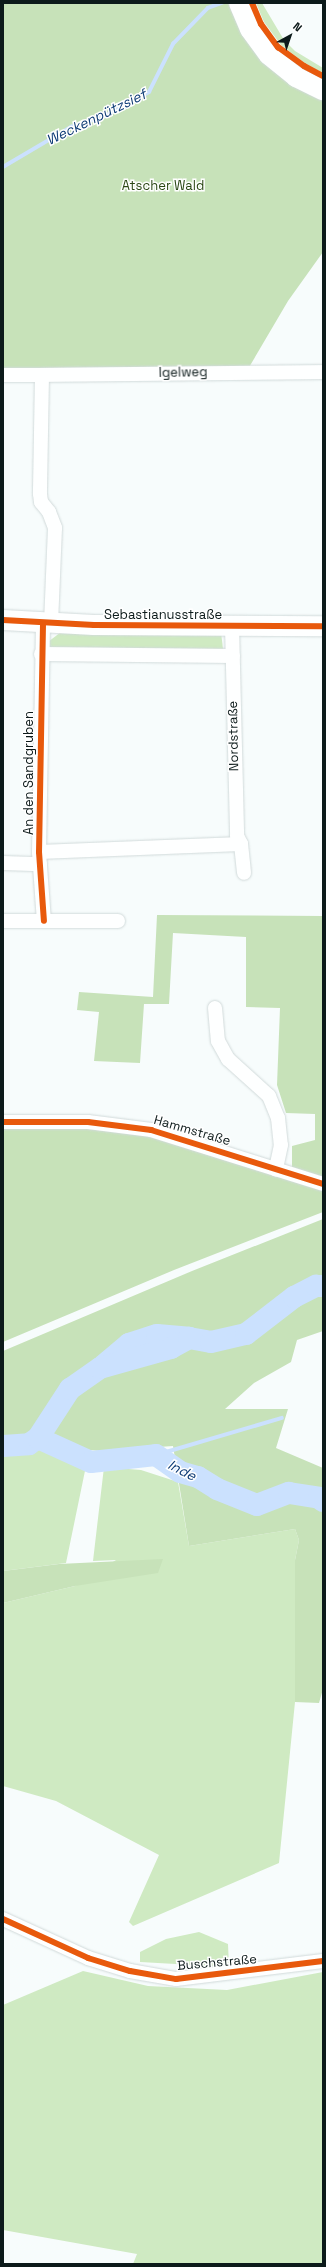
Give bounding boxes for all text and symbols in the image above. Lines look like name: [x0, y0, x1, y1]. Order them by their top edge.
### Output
north arrow: [270, 16, 310, 56]
text: N: [290, 19, 305, 35]
water label: Weckenpützsief: [43, 86, 149, 148]
park label: Atscher Wald: [122, 178, 204, 194]
street label: Igelweg: [159, 365, 207, 381]
street label: Sebastianusstraße: [104, 607, 222, 623]
street label: Nordstraße: [226, 701, 242, 771]
street label: An den Sandgruben: [21, 711, 37, 835]
street label: Hammstraße: [152, 1113, 232, 1149]
water label: Inde: [165, 1456, 199, 1484]
street label: Buschstraße: [177, 1952, 257, 1974]

